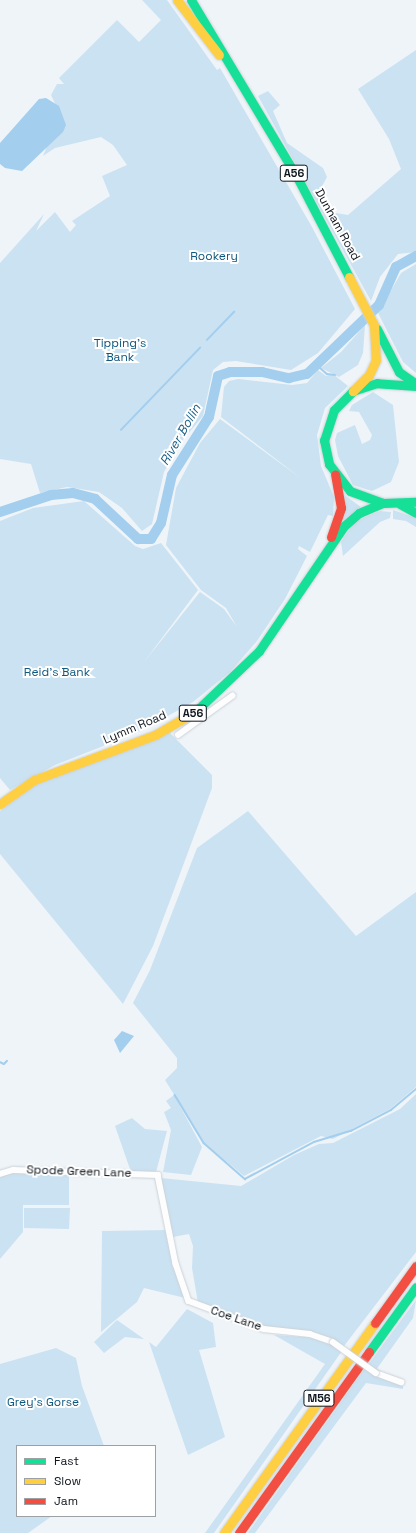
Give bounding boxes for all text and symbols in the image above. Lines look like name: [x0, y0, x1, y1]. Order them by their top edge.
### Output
road number: A56: [279, 164, 309, 182]
street label: Dunham Road: [311, 187, 363, 263]
park label: Rookery: [190, 250, 238, 264]
park label: Tipping's Bank: [94, 337, 146, 365]
water label: River Bollin: [157, 402, 205, 468]
park label: Reid's Bank: [24, 666, 90, 680]
road number: A56: [178, 704, 208, 722]
street label: Lymm Road: [101, 708, 169, 748]
street label: Spode Green Lane: [26, 1163, 132, 1181]
street label: Coe Lane: [208, 1304, 264, 1334]
road number: M56: [303, 1389, 335, 1407]
park label: Grey's Gorse: [7, 1396, 79, 1410]
legend: [16, 1445, 156, 1517]
text: Fast: [54, 1453, 79, 1469]
text: Slow: [54, 1473, 81, 1489]
text: Jam: [54, 1493, 78, 1509]

